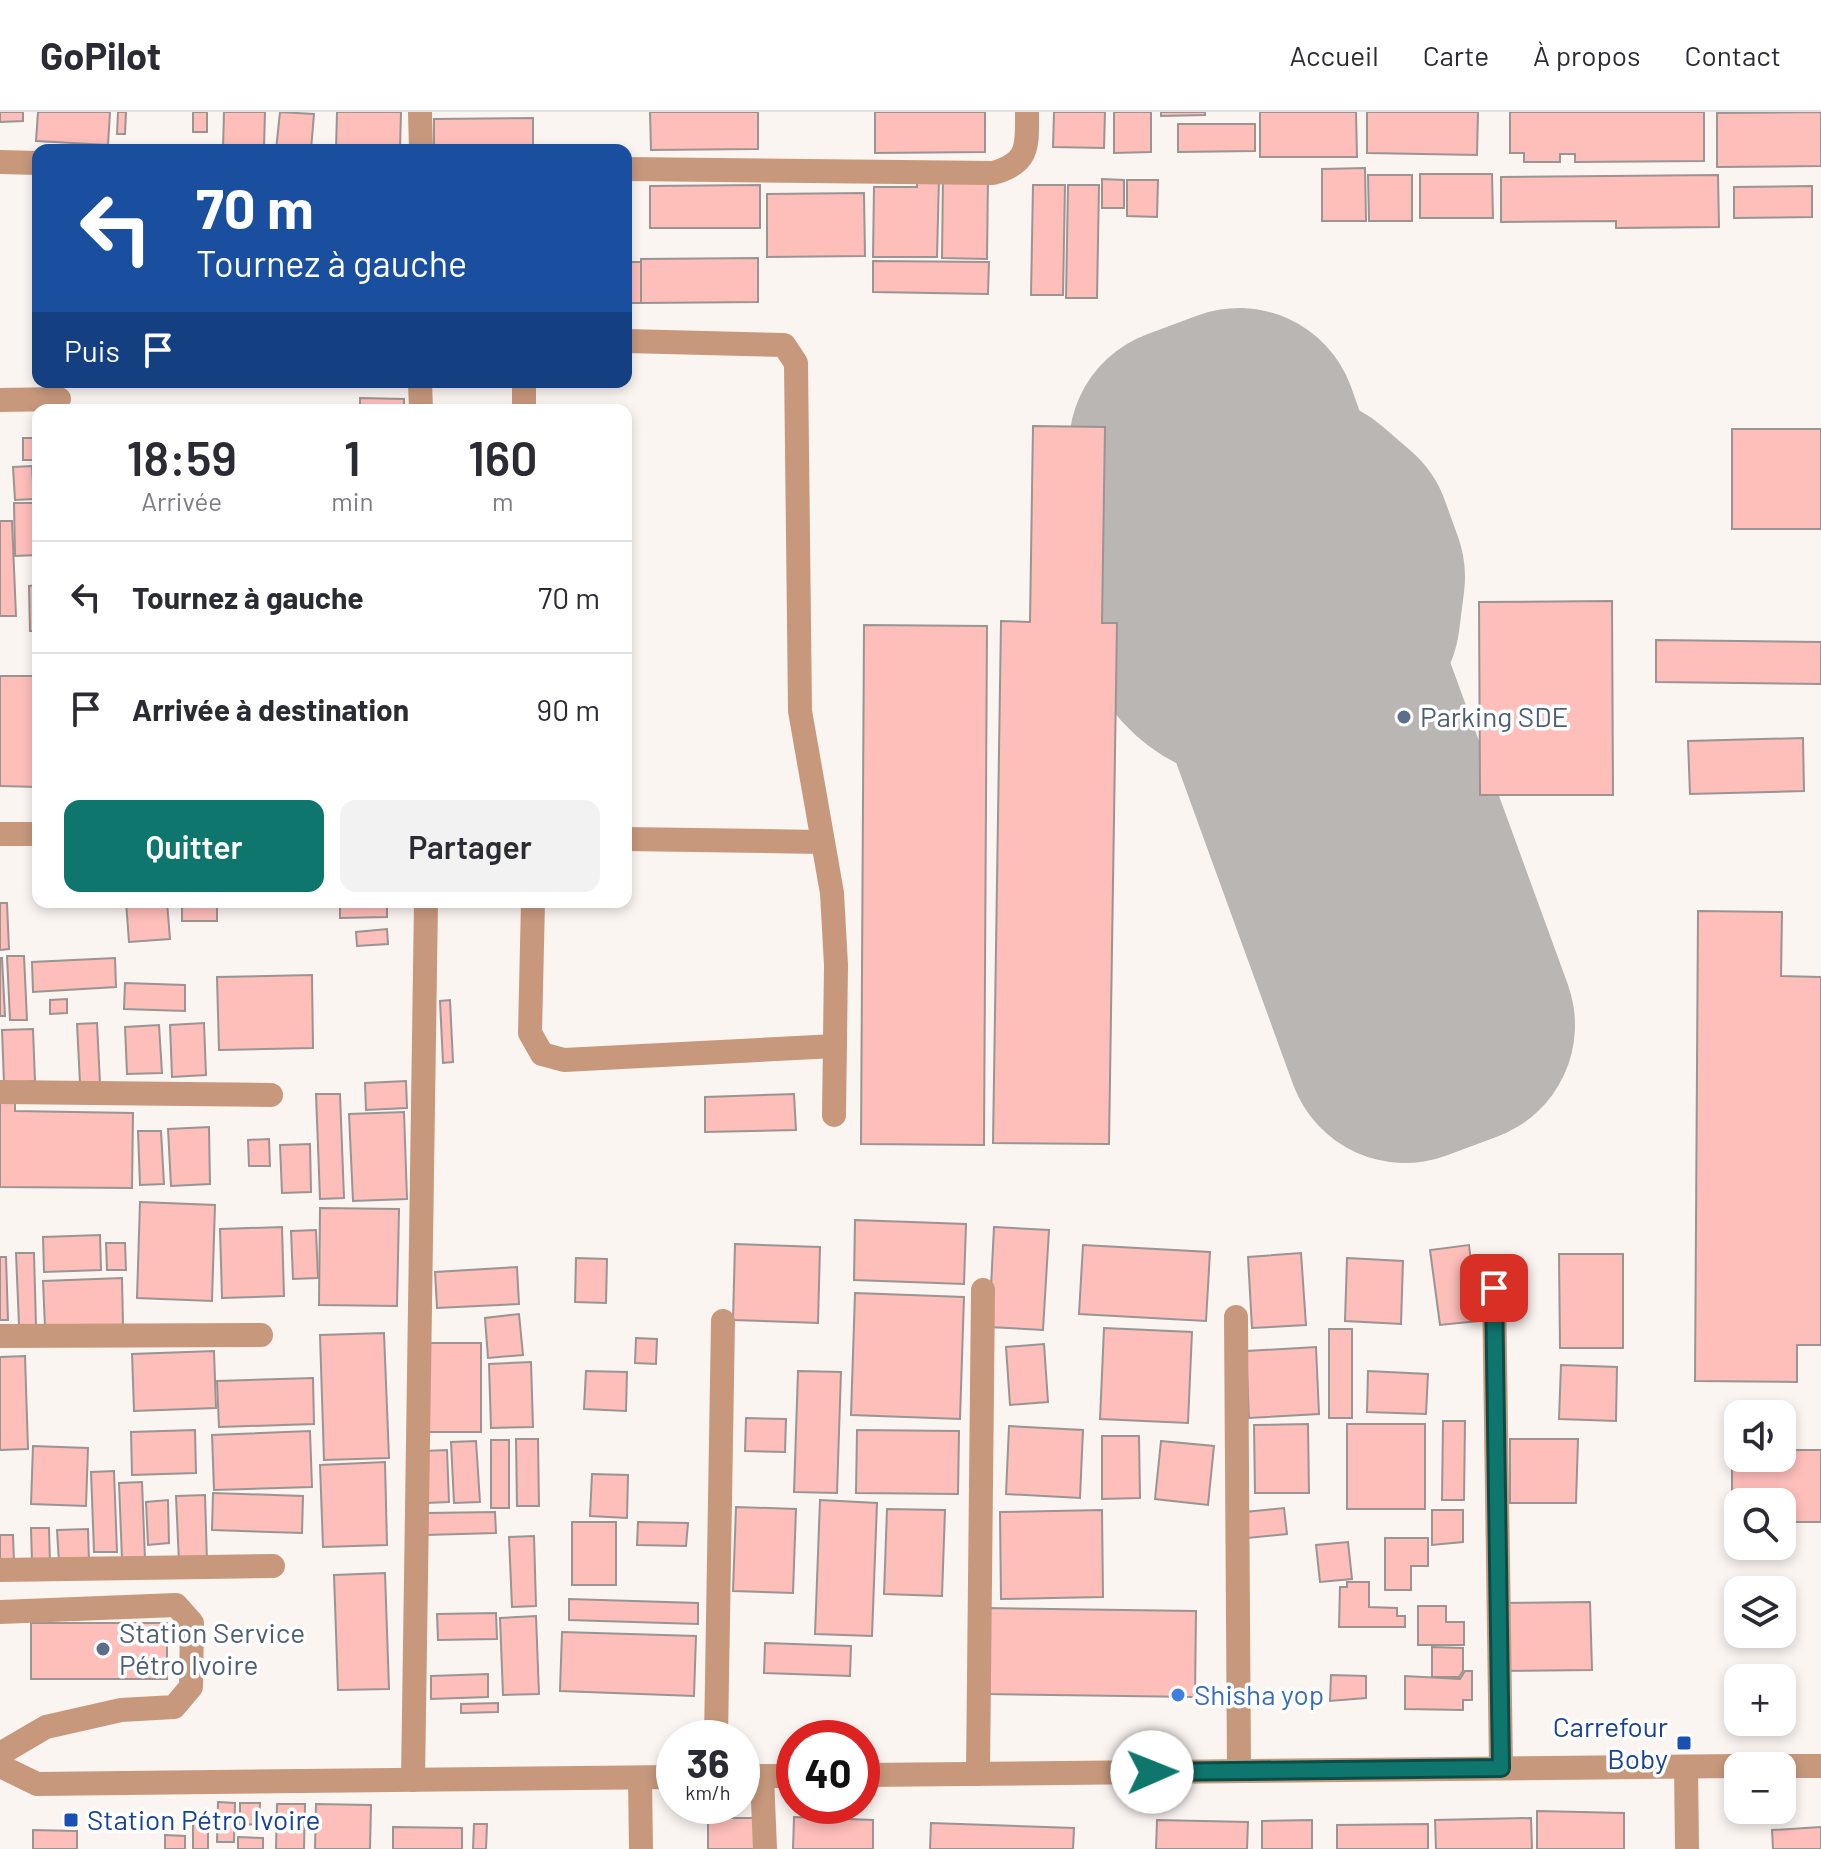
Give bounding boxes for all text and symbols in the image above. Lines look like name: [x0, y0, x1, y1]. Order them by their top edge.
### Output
text: GoPilot: [40, 32, 161, 78]
text: Accueil: [1289, 38, 1379, 72]
text: Carte: [1423, 38, 1489, 72]
text: À propos: [1533, 38, 1640, 72]
text: Contact: [1684, 38, 1781, 72]
text: 70 m: [196, 173, 314, 240]
icon: left: [64, 176, 168, 280]
text: Tournez à gauche: [196, 241, 467, 284]
icon: arrive: [136, 328, 180, 372]
text: Puis: [64, 332, 120, 368]
text: 18:59: [126, 428, 237, 486]
text: 1: [344, 428, 361, 486]
text: 160: [468, 428, 537, 486]
text: Arrivée: [141, 485, 222, 516]
text: min: [331, 485, 373, 516]
text: m: [492, 485, 513, 516]
icon: left: [64, 575, 108, 619]
text: Tournez à gauche: [132, 579, 364, 615]
text: 70 m: [538, 579, 600, 615]
icon: arrive: [64, 687, 108, 731]
text: Arrivée à destination: [132, 691, 409, 727]
text: 90 m: [537, 691, 600, 727]
place label: Parking SDE: [1420, 699, 1568, 733]
marker: Parking SDE: [1395, 708, 1413, 726]
button: Quitter: [64, 800, 324, 892]
button: Partager: [340, 800, 600, 892]
pin: [1460, 1254, 1528, 1322]
icon: arrive: [1472, 1266, 1516, 1310]
map controls: [1724, 1400, 1796, 1824]
button: sound: [1724, 1400, 1796, 1472]
button: search: [1724, 1488, 1796, 1560]
button: layers: [1724, 1576, 1796, 1648]
place label: Station Service Pétro Ivoire: [119, 1615, 305, 1681]
marker: Station Service Pétro Ivoire: [94, 1640, 112, 1658]
button: +: [1724, 1664, 1796, 1736]
place label: Shisha yop: [1194, 1677, 1324, 1711]
marker: Shisha yop: [1169, 1686, 1187, 1704]
place label: Carrefour Boby: [1553, 1709, 1668, 1775]
speed limit sign: 40: [776, 1720, 880, 1824]
position arrow: [1110, 1730, 1194, 1814]
marker: Carrefour Boby: [1675, 1734, 1693, 1752]
text: 36: [686, 1738, 730, 1786]
button: −: [1724, 1752, 1796, 1824]
text: km/h: [685, 1780, 731, 1804]
place label: Station Pétro Ivoire: [87, 1802, 320, 1836]
marker: Station Pétro Ivoire: [62, 1811, 80, 1829]

